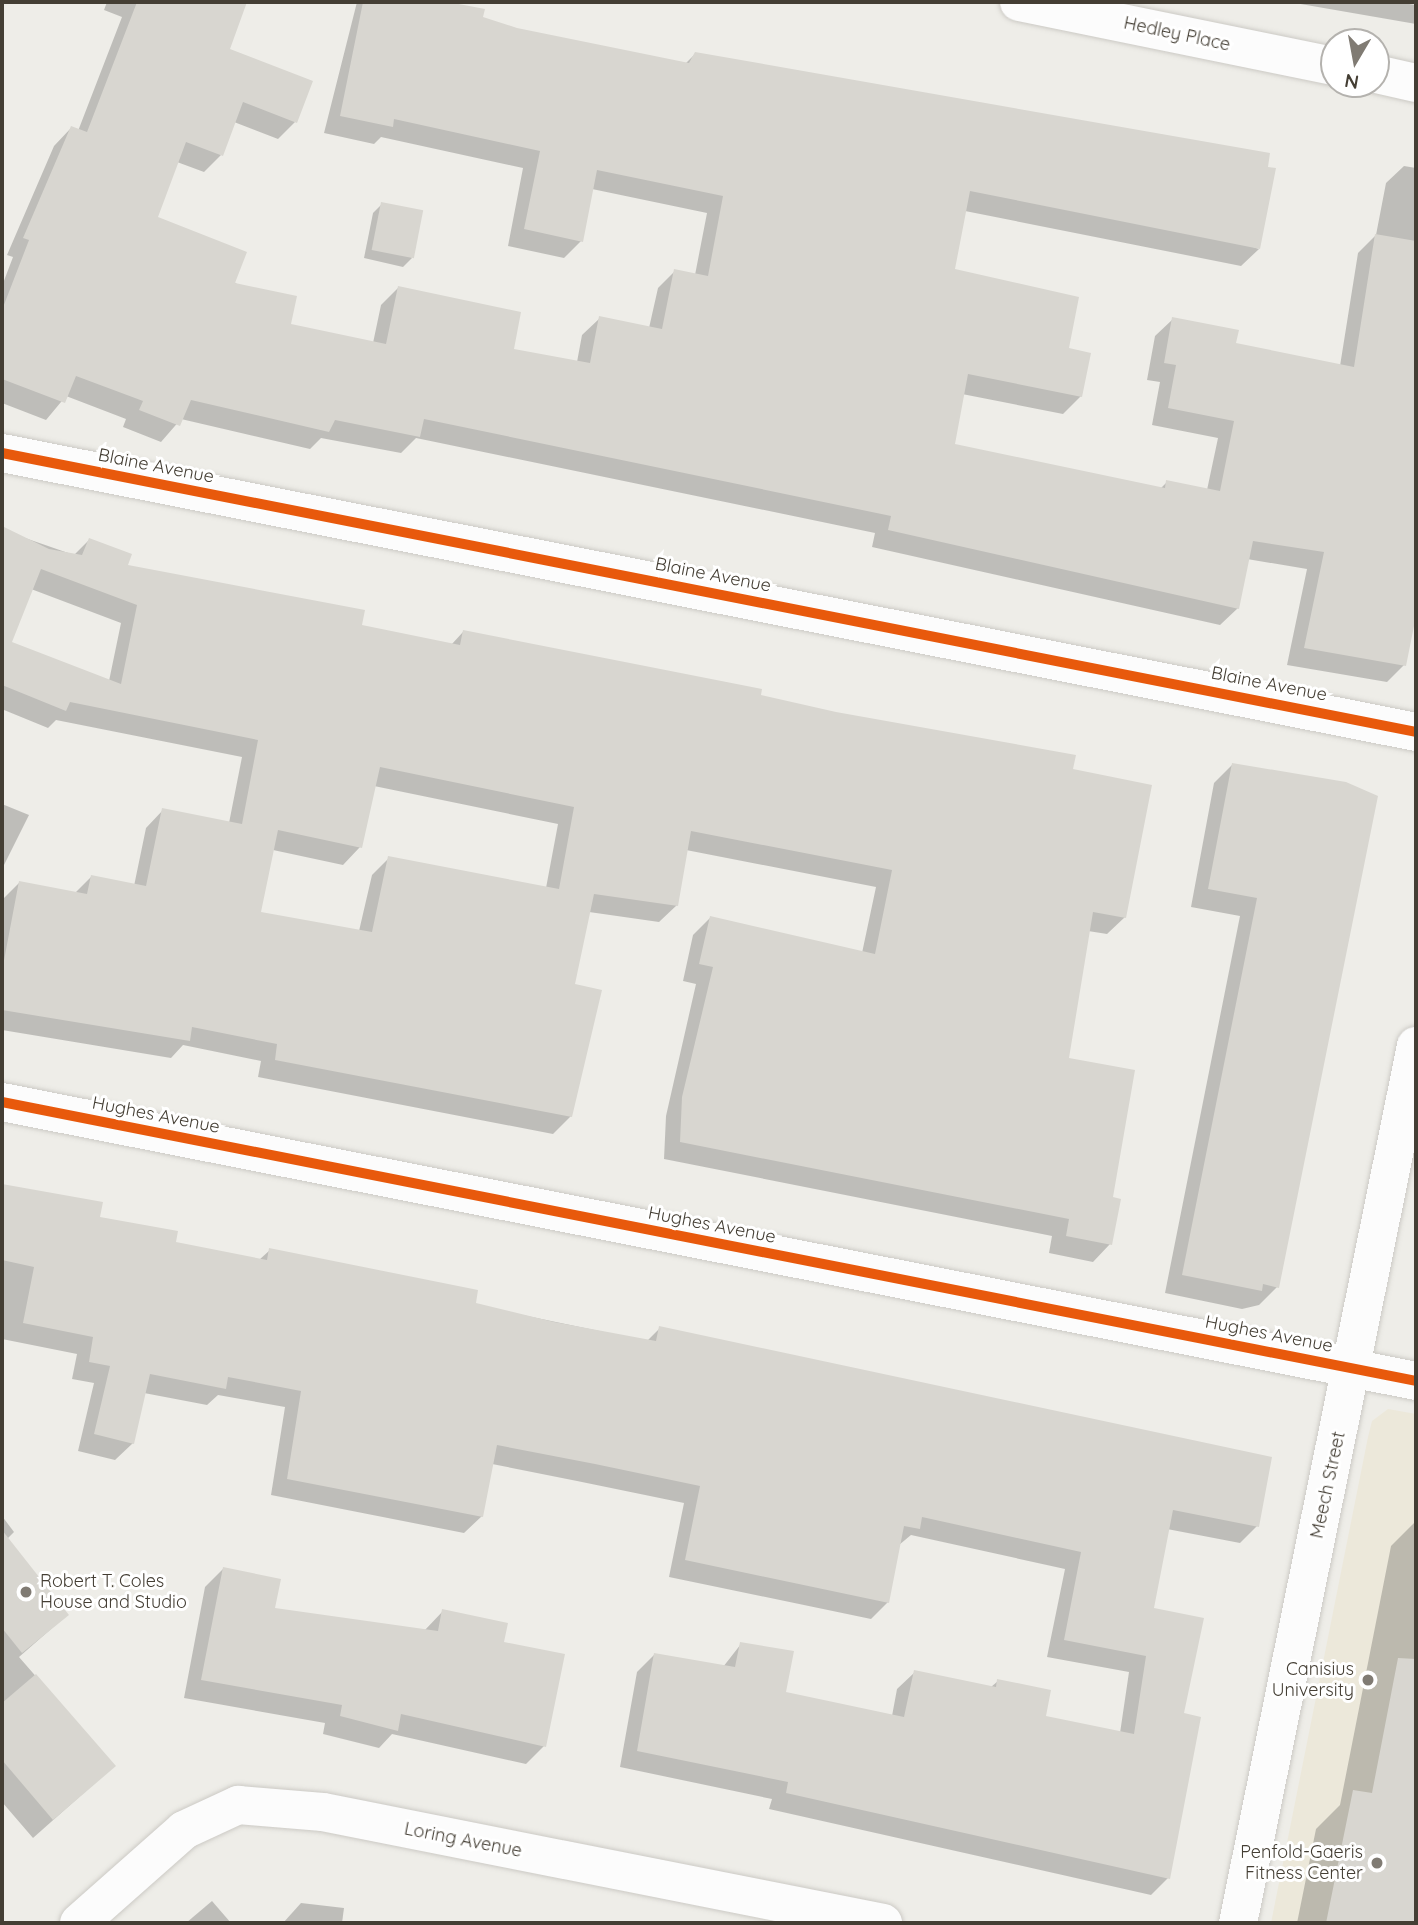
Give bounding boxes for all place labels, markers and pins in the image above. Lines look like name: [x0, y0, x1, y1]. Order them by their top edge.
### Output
place label: Robert T. Coles House and Studio: [40, 1571, 187, 1614]
marker: Robert T. Coles House and Studio: [18, 1584, 34, 1600]
place label: Canisius University: [1272, 1659, 1354, 1702]
marker: Canisius University: [1360, 1672, 1376, 1688]
place label: Penfold-Gaeris Fitness Center: [1240, 1842, 1363, 1884]
marker: Penfold-Gaeris Fitness Center: [1369, 1855, 1385, 1871]

